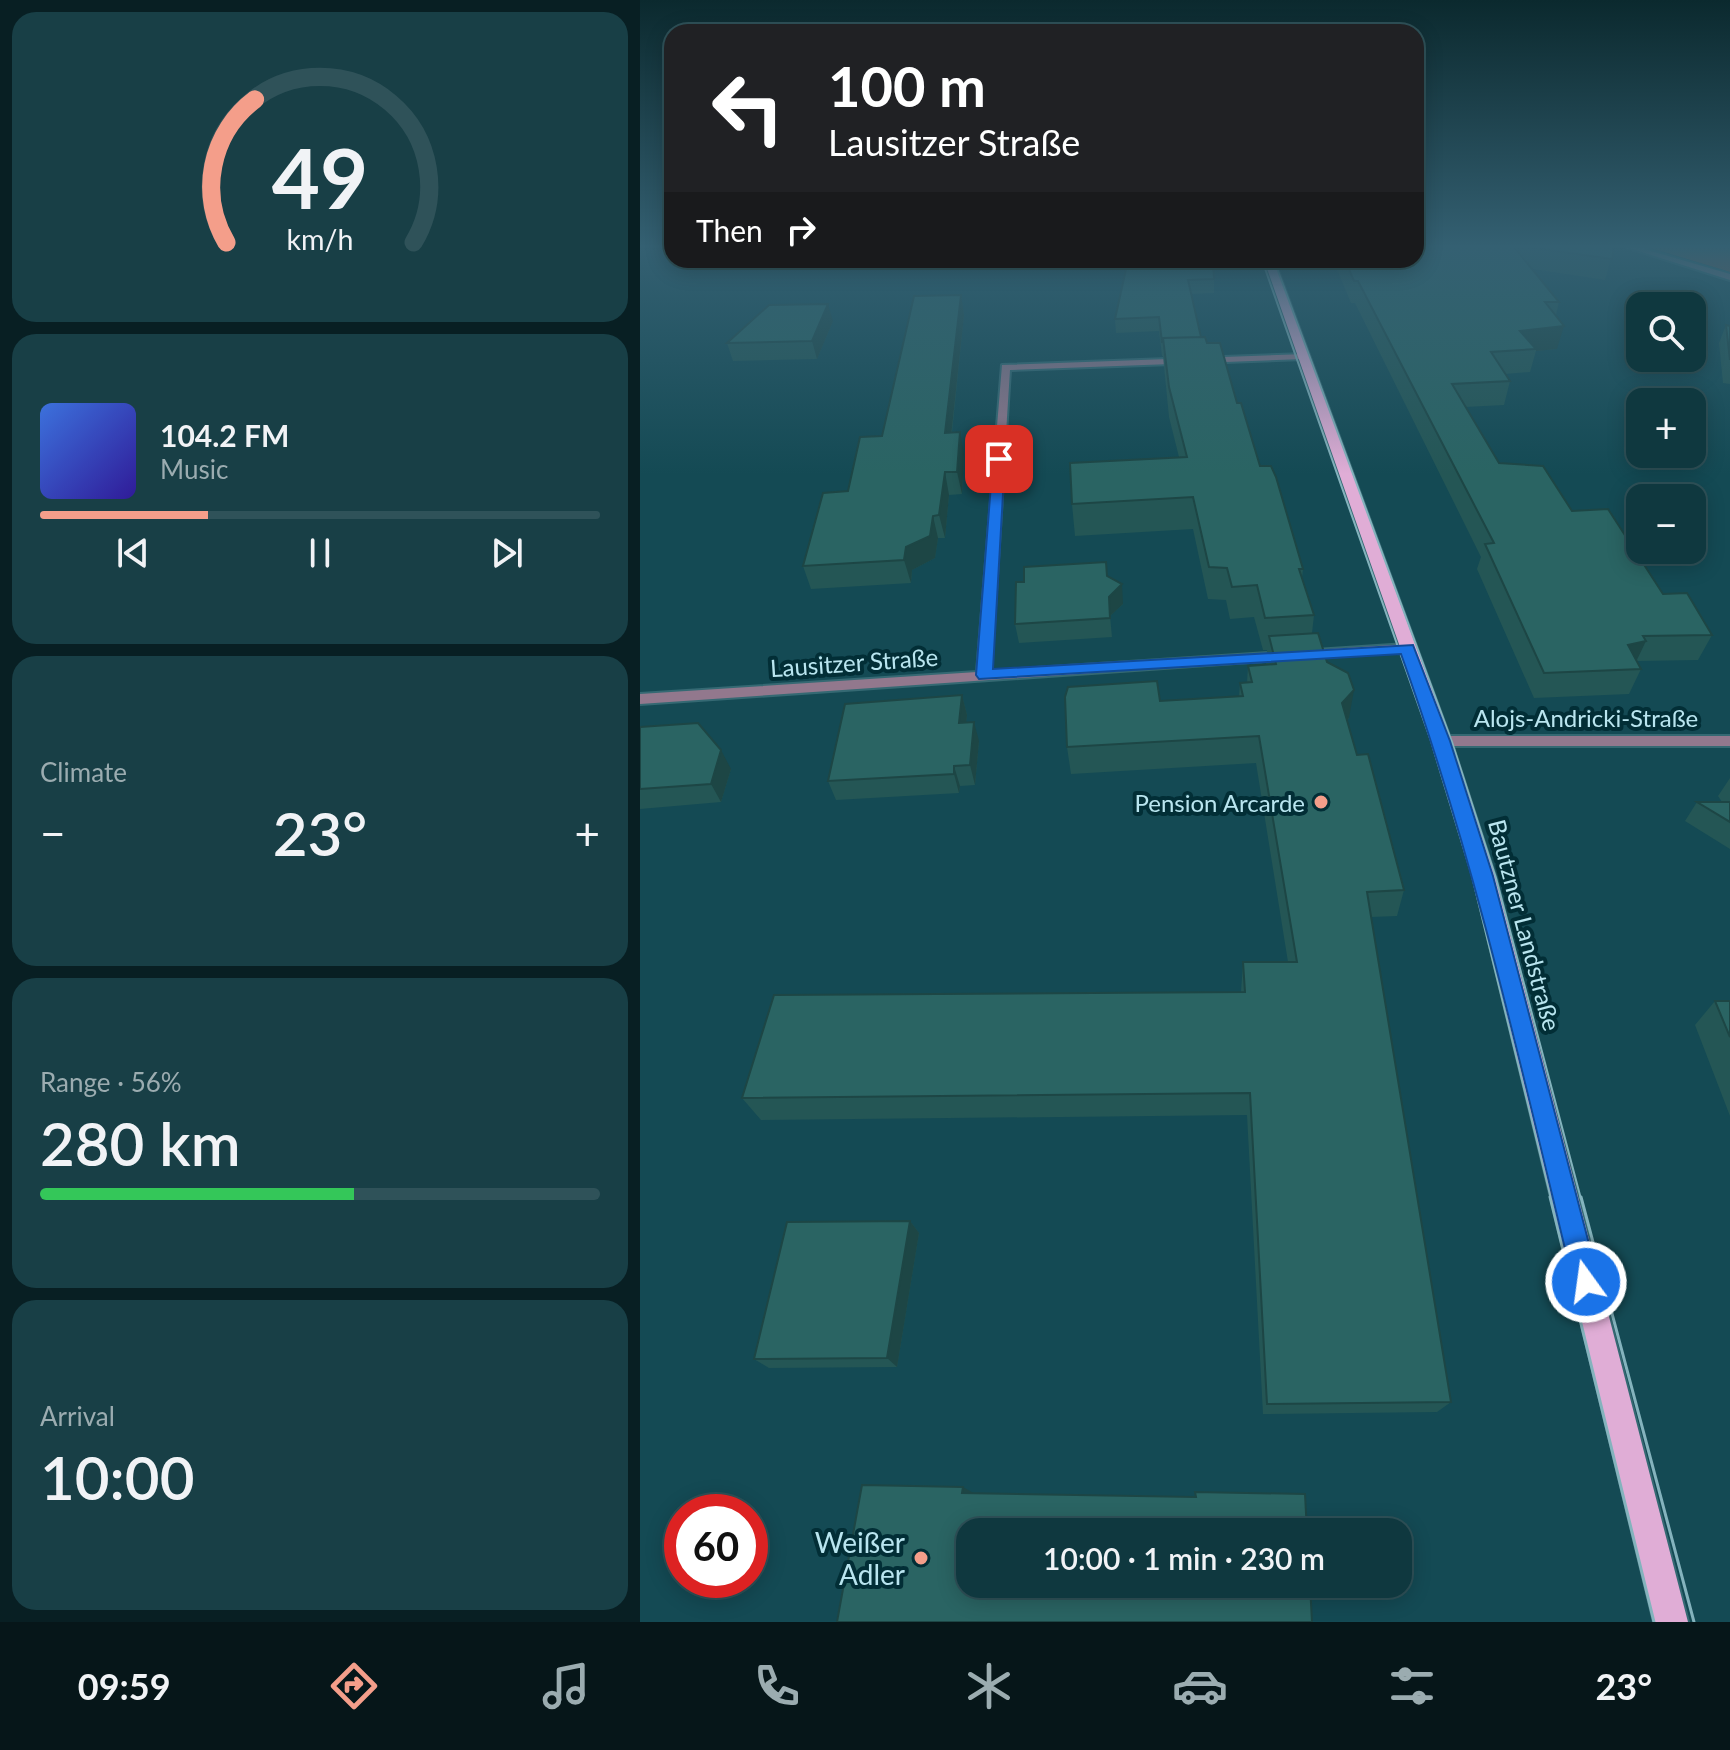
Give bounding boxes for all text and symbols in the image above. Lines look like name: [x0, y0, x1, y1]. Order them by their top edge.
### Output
text: 100 m: [828, 52, 986, 119]
icon: left: [696, 56, 800, 160]
text: Lausitzer Straße: [828, 120, 1080, 164]
text: 49: [272, 127, 368, 227]
icon: right: [779, 208, 823, 252]
text: Then: [696, 212, 763, 248]
text: km/h: [287, 222, 353, 256]
map controls: [1626, 292, 1706, 564]
button: search: [1626, 292, 1706, 372]
button: +: [1626, 388, 1706, 468]
text: 104.2 FM: [160, 417, 289, 453]
pin: [965, 425, 1033, 493]
icon: arrive: [977, 437, 1021, 481]
text: Music: [160, 453, 228, 485]
button: −: [1626, 484, 1706, 564]
icon: previous: [111, 531, 155, 575]
icon: pause: [298, 531, 342, 575]
icon: next: [485, 531, 529, 575]
street label: Lausitzer Straße: [769, 642, 939, 682]
street label: Alojs-Andricki-Straße: [1474, 703, 1698, 732]
text: Climate: [40, 756, 127, 788]
place label: Pension Arcarde: [1134, 788, 1305, 817]
marker: Pension Arcarde: [1312, 793, 1330, 811]
text: 23°: [273, 797, 367, 869]
text: −: [40, 807, 66, 859]
text: +: [574, 807, 600, 859]
street label: Bautzner Landstraße: [1483, 816, 1567, 1034]
text: Range · 56%: [40, 1066, 182, 1098]
text: 280 km: [40, 1107, 241, 1179]
position arrow: [1544, 1240, 1628, 1324]
text: Arrival: [40, 1400, 115, 1432]
text: 10:00: [40, 1441, 194, 1513]
speed limit sign: 60: [664, 1494, 768, 1598]
place label: Weißer Adler: [815, 1525, 905, 1591]
text: 10:00 · 1 min · 230 m: [1043, 1540, 1325, 1576]
marker: Weißer Adler: [912, 1549, 930, 1567]
icon: directions: [326, 1658, 382, 1714]
icon: music: [538, 1658, 594, 1714]
icon: phone: [749, 1658, 805, 1714]
icon: climate: [961, 1658, 1017, 1714]
icon: car: [1172, 1658, 1228, 1714]
icon: filters: [1384, 1658, 1440, 1714]
text: 09:59: [78, 1664, 171, 1708]
text: 23°: [1595, 1664, 1652, 1708]

